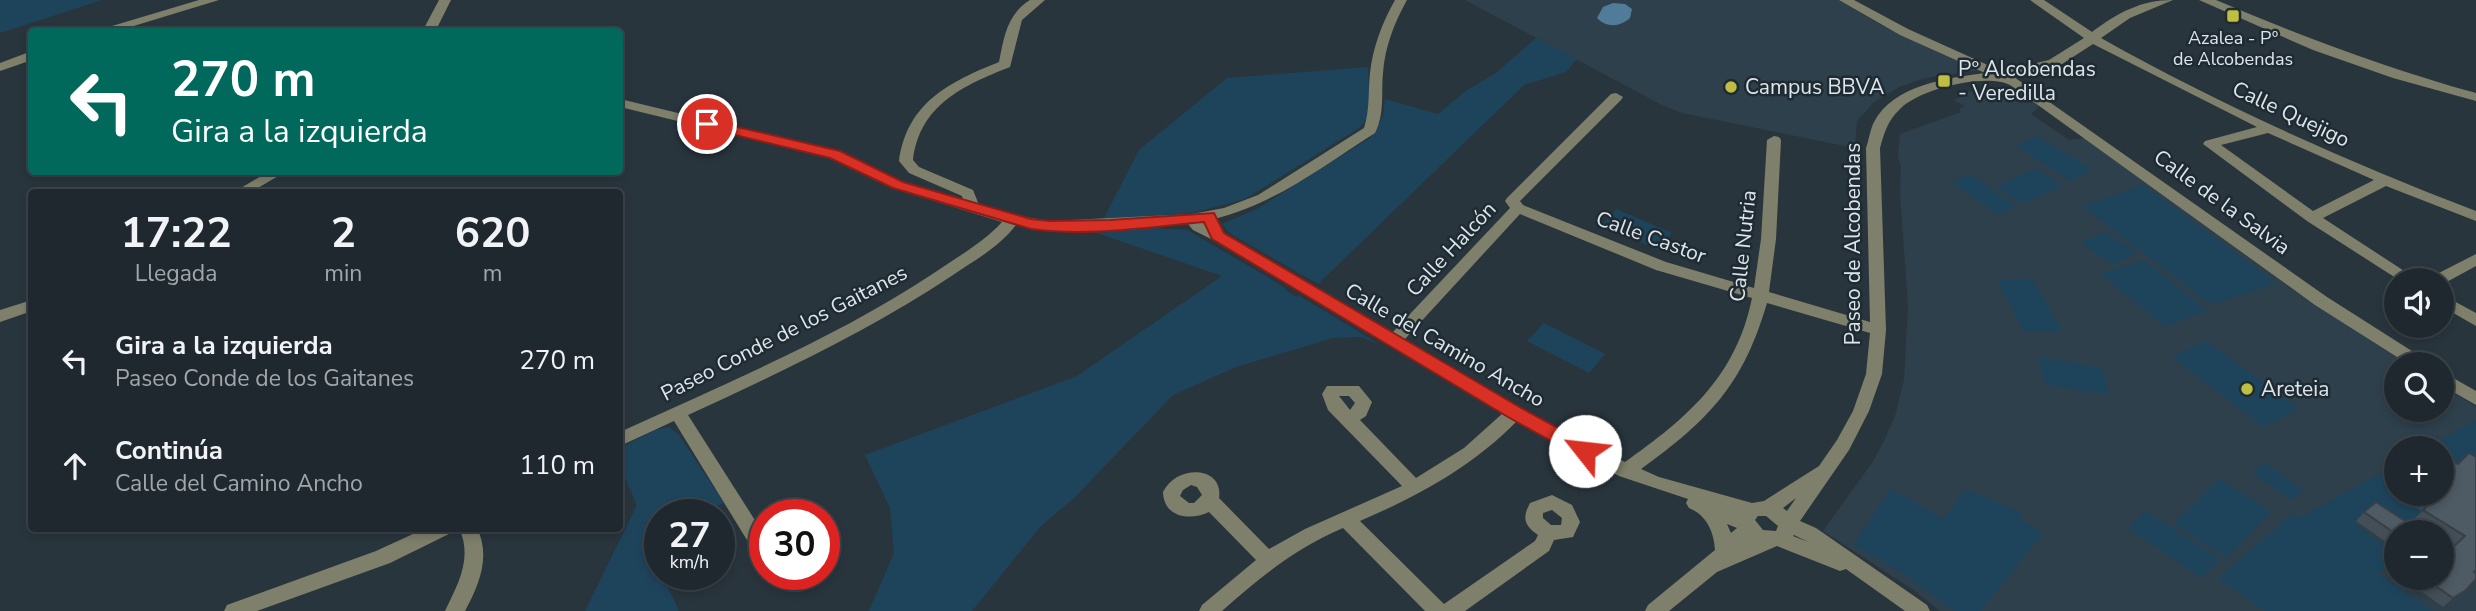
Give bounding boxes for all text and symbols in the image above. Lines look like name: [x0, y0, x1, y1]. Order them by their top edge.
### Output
marker: Azalea - Pº de Alcobendas: [2225, 8, 2241, 24]
place label: Azalea - Pº de Alcobendas: [2173, 26, 2293, 71]
text: 270 m: [171, 46, 315, 113]
place label: Pº Alcobendas - Veredilla: [1958, 55, 2096, 107]
icon: left: [56, 56, 147, 147]
place label: Campus BBVA: [1745, 73, 1884, 101]
marker: Pº Alcobendas - Veredilla: [1936, 73, 1952, 89]
street label: Calle Quejigo: [2228, 75, 2354, 153]
marker: Campus BBVA: [1723, 79, 1739, 95]
pin: [677, 94, 737, 154]
icon: arrive: [688, 105, 726, 143]
text: Gira a la izquierda: [171, 110, 428, 153]
street label: Paseo de Alcobendas: [1839, 143, 1867, 345]
street label: Calle de la Salvia: [2148, 143, 2296, 261]
street label: Calle Nutria: [1723, 189, 1763, 303]
street label: Calle Halcón: [1400, 196, 1502, 302]
street label: Calle Castor: [1592, 204, 1710, 270]
text: 17:22: [121, 205, 232, 262]
text: 2: [331, 205, 356, 262]
text: 620: [455, 205, 530, 262]
text: Llegada: [135, 258, 217, 289]
text: min: [324, 258, 362, 289]
text: m: [483, 258, 503, 289]
street label: Paseo Conde de los Gaitanes: [656, 259, 912, 407]
map controls: [2384, 268, 2454, 590]
button: sound: [2384, 268, 2454, 338]
street label: Calle del Camino Ancho: [1340, 276, 1550, 414]
text: Gira a la izquierda: [115, 328, 333, 363]
icon: left: [56, 342, 94, 380]
text: 270 m: [519, 343, 595, 378]
button: search: [2384, 352, 2454, 422]
text: Paseo Conde de los Gaitanes: [115, 363, 414, 394]
place label: Areteia: [2261, 375, 2329, 403]
marker: Areteia: [2239, 381, 2255, 397]
position arrow: [1548, 414, 1622, 488]
text: Continúa: [115, 433, 223, 468]
button: +: [2384, 436, 2454, 506]
icon: ahead: [56, 447, 94, 485]
text: 110 m: [519, 448, 595, 483]
text: Calle del Camino Ancho: [115, 468, 363, 499]
speed limit sign: 30: [749, 499, 840, 590]
text: 27: [668, 512, 711, 559]
button: −: [2384, 520, 2454, 590]
text: km/h: [670, 550, 709, 574]

